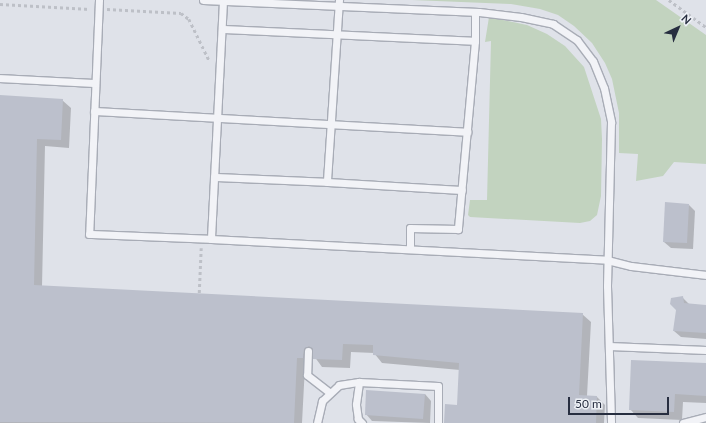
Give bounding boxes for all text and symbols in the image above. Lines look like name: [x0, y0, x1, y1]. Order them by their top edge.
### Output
north arrow: [658, 8, 698, 48]
text: N: [679, 11, 694, 27]
scale bar: [570, 389, 671, 415]
text: 50 m: [575, 396, 602, 411]

